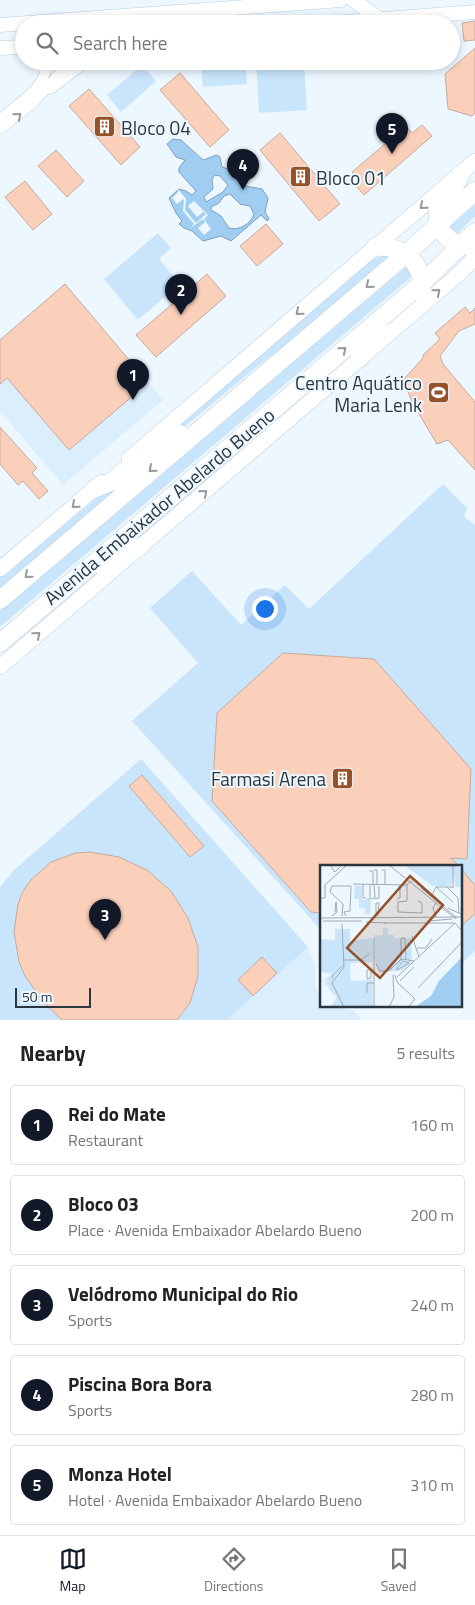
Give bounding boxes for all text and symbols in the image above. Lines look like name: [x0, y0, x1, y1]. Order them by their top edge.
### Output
search box: [15, 15, 460, 70]
text: Search here: [73, 28, 167, 57]
icon: search: [33, 29, 61, 57]
one-way arrow: [12, 113, 21, 122]
place label: Bloco 04: [121, 113, 191, 142]
pin: 5: [376, 113, 408, 154]
building icon: Bloco 04: [93, 115, 117, 139]
pin: 4: [227, 149, 259, 190]
place label: Bloco 01: [316, 163, 386, 192]
building icon: Bloco 01: [288, 165, 312, 189]
one-way arrow: [419, 201, 428, 210]
pin: 2: [165, 274, 197, 315]
one-way arrow: [365, 279, 374, 288]
one-way arrow: [431, 290, 440, 298]
one-way arrow: [296, 306, 305, 315]
one-way arrow: [338, 346, 347, 355]
pin: 1: [117, 359, 149, 400]
place label: Centro Aquático Maria Lenk: [295, 368, 422, 419]
sports icon: Centro Aquático Maria Lenk: [426, 381, 450, 405]
street label: Avenida Embaixador Abelardo Bueno: [37, 401, 281, 611]
one-way arrow: [148, 464, 157, 473]
one-way arrow: [198, 489, 207, 498]
one-way arrow: [71, 499, 80, 508]
one-way arrow: [25, 570, 34, 579]
your location: [252, 596, 278, 622]
one-way arrow: [31, 633, 40, 641]
place label: Farmasi Arena: [211, 764, 326, 793]
building icon: Farmasi Arena: [330, 766, 354, 790]
inset map: [320, 865, 462, 1008]
pin: 3: [89, 899, 121, 940]
scale bar: [15, 985, 91, 1008]
text: 50 m: [22, 986, 52, 1007]
text: Nearby: [20, 1037, 85, 1069]
text: 5 results: [396, 1041, 455, 1065]
text: Rei do Mate: [68, 1099, 166, 1128]
text: 1: [33, 1113, 41, 1137]
text: 160 m: [410, 1113, 454, 1137]
text: Restaurant: [68, 1128, 143, 1152]
text: Bloco 03: [68, 1189, 139, 1218]
text: 2: [33, 1203, 41, 1227]
text: 200 m: [410, 1203, 454, 1227]
text: Place · Avenida Embaixador Abelardo Bueno: [68, 1218, 362, 1242]
text: Velódromo Municipal do Rio: [68, 1279, 298, 1308]
text: 3: [33, 1293, 41, 1317]
text: 240 m: [410, 1293, 454, 1317]
text: Sports: [68, 1308, 112, 1332]
text: Piscina Bora Bora: [68, 1369, 212, 1398]
text: 4: [33, 1383, 41, 1407]
text: 280 m: [410, 1383, 454, 1407]
text: Sports: [68, 1398, 112, 1422]
text: Monza Hotel: [68, 1459, 172, 1488]
text: 5: [33, 1473, 41, 1497]
text: 310 m: [410, 1473, 454, 1497]
text: Hotel · Avenida Embaixador Abelardo Bueno: [68, 1488, 362, 1512]
tab: Map: [59, 1545, 87, 1596]
tab: Directions: [204, 1545, 263, 1596]
tab: Saved: [381, 1545, 416, 1596]

